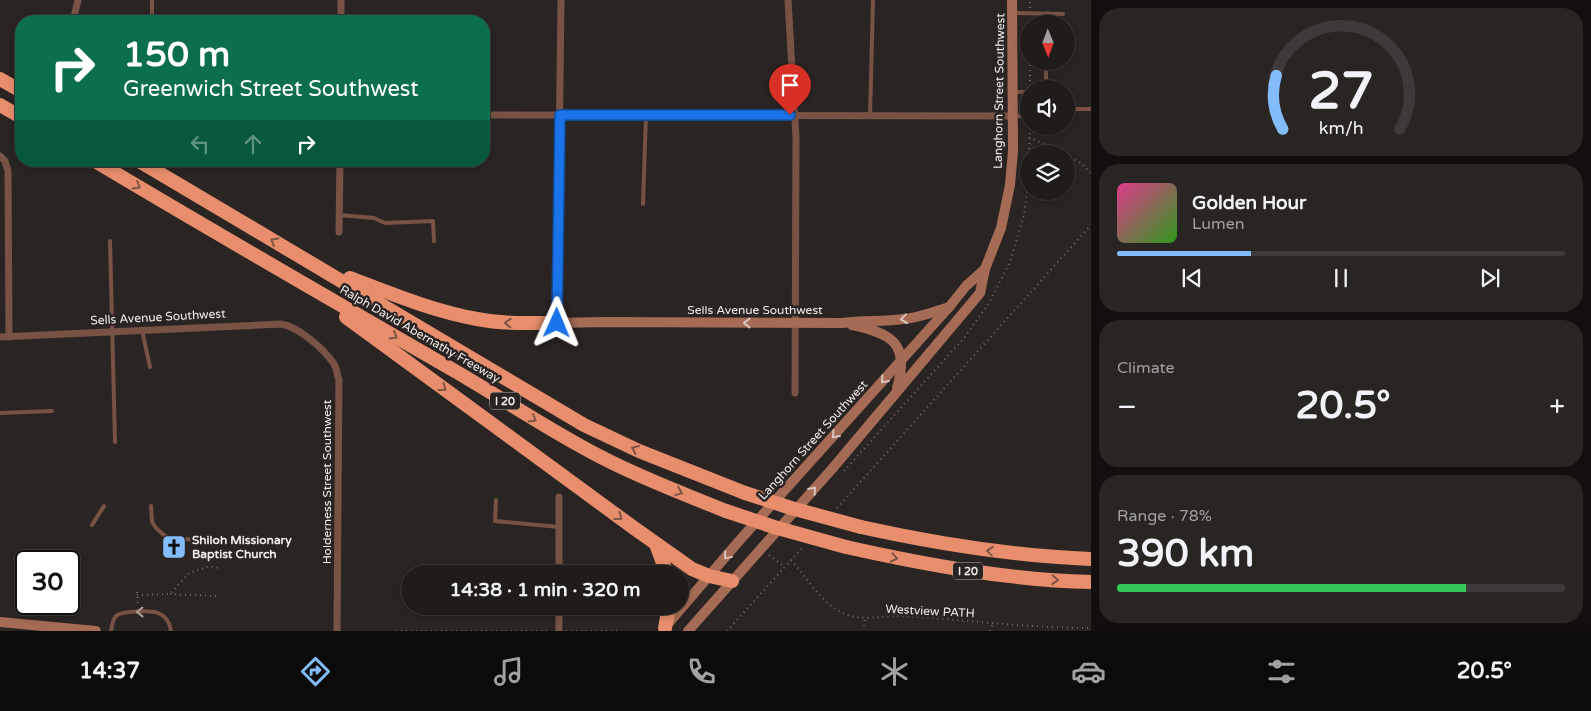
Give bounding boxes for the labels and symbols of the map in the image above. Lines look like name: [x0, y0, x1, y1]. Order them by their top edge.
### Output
street label: Langhorn Street Southwest: [991, 13, 1007, 169]
north arrow: [1020, 15, 1075, 70]
pin: [769, 64, 811, 115]
one-way arrow: [132, 180, 141, 190]
one-way arrow: [270, 237, 279, 247]
street label: Ralph David Abernathy Freeway: [338, 282, 503, 386]
position arrow: [530, 296, 582, 348]
street label: Sells Avenue Southwest: [687, 303, 823, 317]
street label: Sells Avenue Southwest: [90, 306, 226, 328]
one-way arrow: [899, 313, 907, 324]
one-way arrow: [504, 317, 512, 328]
one-way arrow: [743, 317, 751, 328]
one-way arrow: [389, 330, 398, 340]
one-way arrow: [881, 374, 890, 383]
street label: Langhorn Street Southwest: [756, 377, 871, 503]
one-way arrow: [437, 383, 446, 391]
road number: I 20: [490, 392, 520, 410]
street label: Holderness Street Southwest: [320, 399, 334, 564]
one-way arrow: [528, 413, 537, 423]
one-way arrow: [832, 429, 841, 438]
one-way arrow: [631, 444, 640, 455]
one-way arrow: [674, 486, 682, 496]
one-way arrow: [808, 487, 817, 496]
one-way arrow: [613, 512, 622, 520]
place label: Shiloh Missionary Baptist Church: [192, 533, 292, 562]
church icon: Shiloh Missionary Baptist Church: [161, 534, 187, 560]
one-way arrow: [986, 546, 994, 557]
speed limit sign: 30: [15, 550, 80, 615]
one-way arrow: [724, 550, 732, 559]
one-way arrow: [889, 552, 898, 563]
road number: I 20: [953, 562, 983, 580]
one-way arrow: [1051, 575, 1059, 586]
street label: Westview PATH: [885, 602, 975, 620]
one-way arrow: [136, 607, 144, 617]

